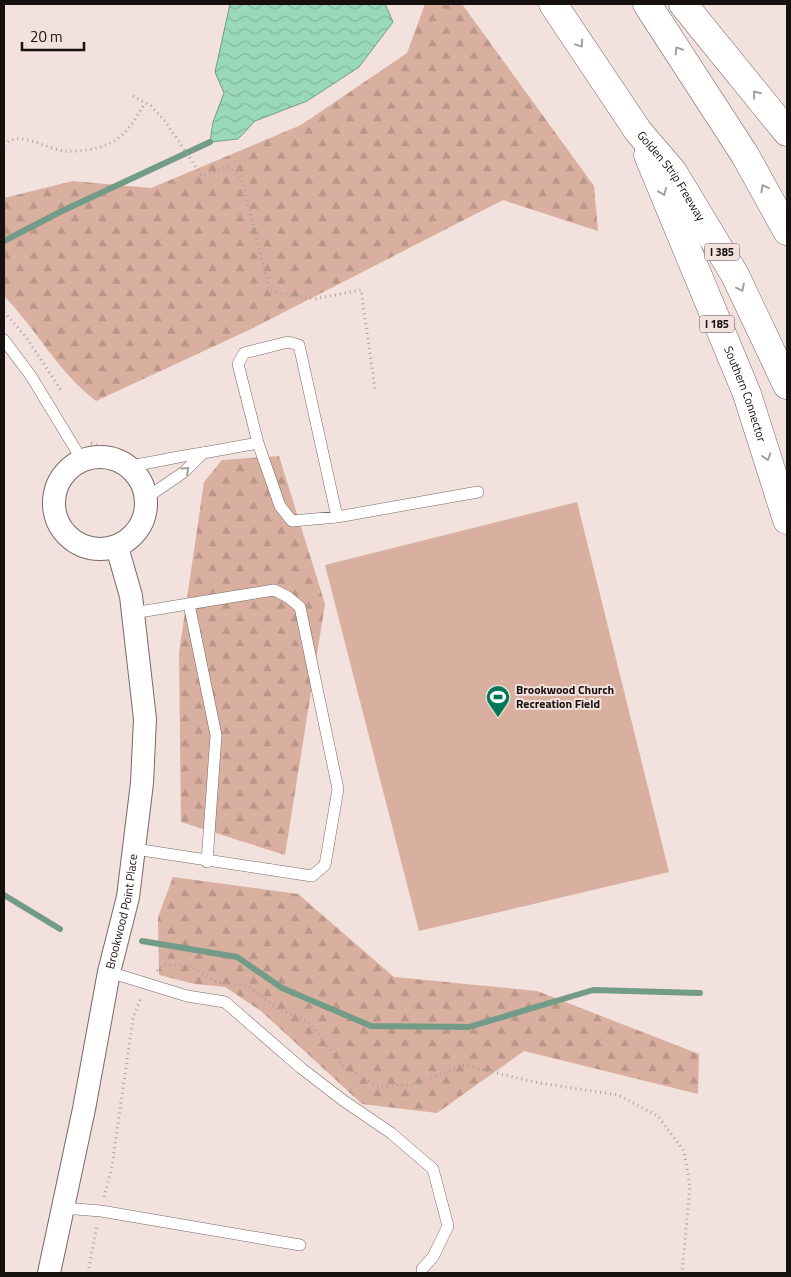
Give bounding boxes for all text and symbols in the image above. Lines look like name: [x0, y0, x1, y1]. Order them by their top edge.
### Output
scale bar: [22, 20, 85, 52]
text: 20 m: [30, 25, 63, 48]
one-way arrow: [574, 39, 583, 48]
one-way arrow: [675, 46, 684, 55]
one-way arrow: [754, 91, 762, 100]
street label: Golden Strip Freeway: [633, 126, 711, 225]
one-way arrow: [760, 184, 770, 193]
one-way arrow: [656, 187, 667, 196]
road number: I 385: [704, 243, 740, 260]
one-way arrow: [735, 283, 745, 292]
road number: I 185: [700, 316, 734, 332]
street label: Southern Connector: [719, 343, 772, 444]
one-way arrow: [762, 452, 772, 461]
one-way arrow: [180, 466, 189, 475]
place label: Brookwood Church Recreation Field: [516, 680, 614, 713]
sports icon: Brookwood Church Recreation Field: [485, 684, 511, 718]
street label: Brookwood Point Place: [100, 853, 142, 971]

